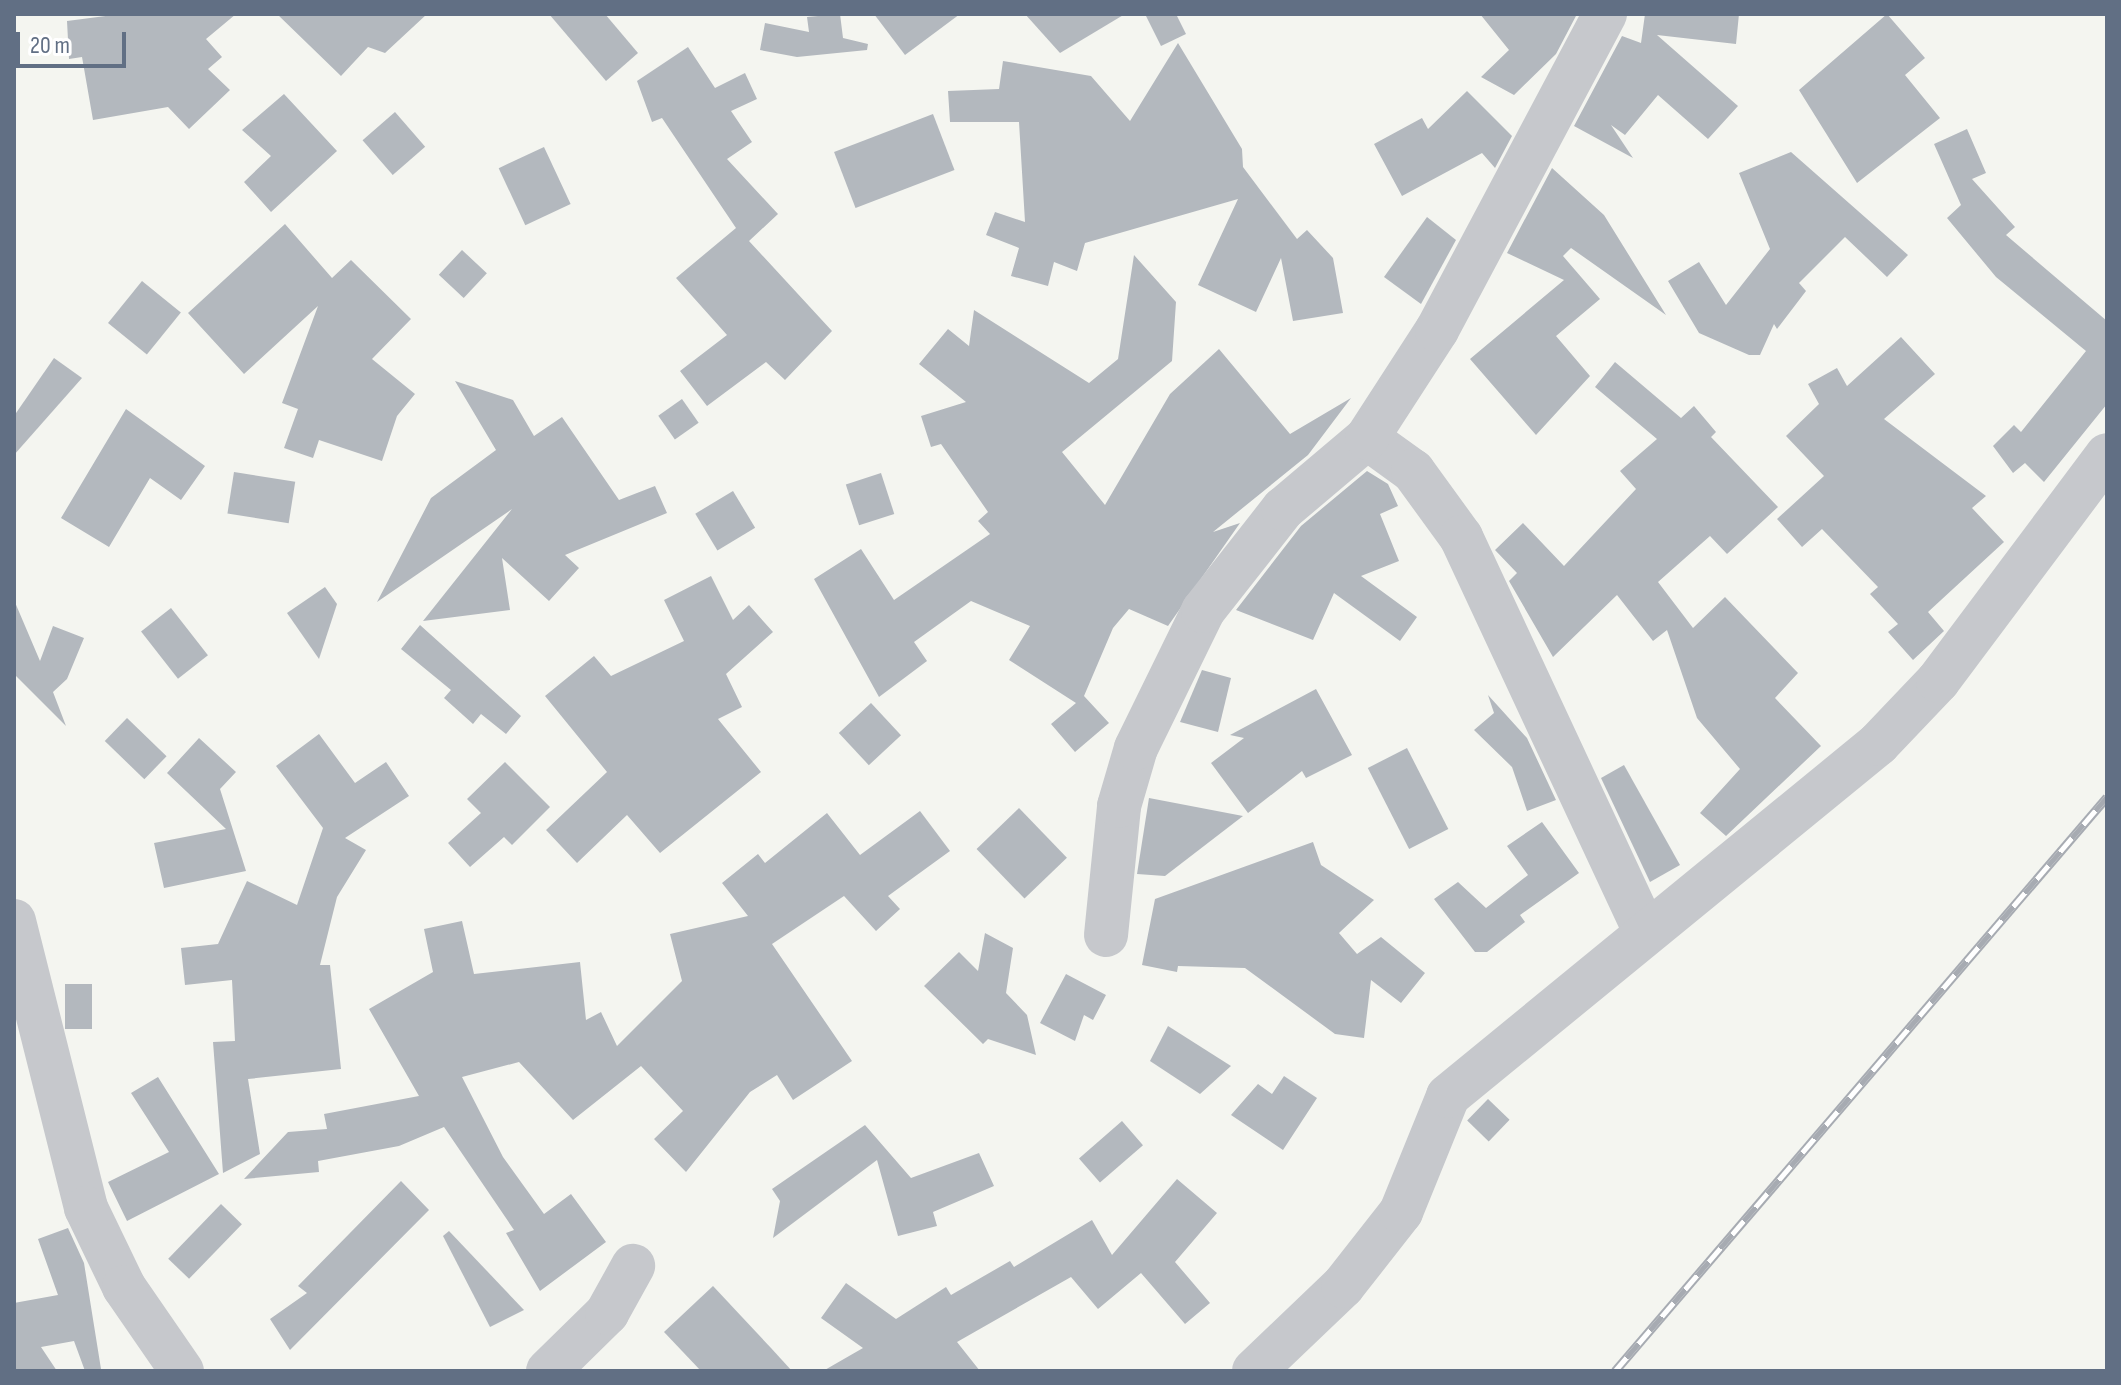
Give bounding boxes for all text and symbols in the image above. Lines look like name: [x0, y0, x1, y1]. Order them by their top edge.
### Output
scale bar: [20, 16, 130, 66]
text: 20 m: [30, 31, 70, 60]

